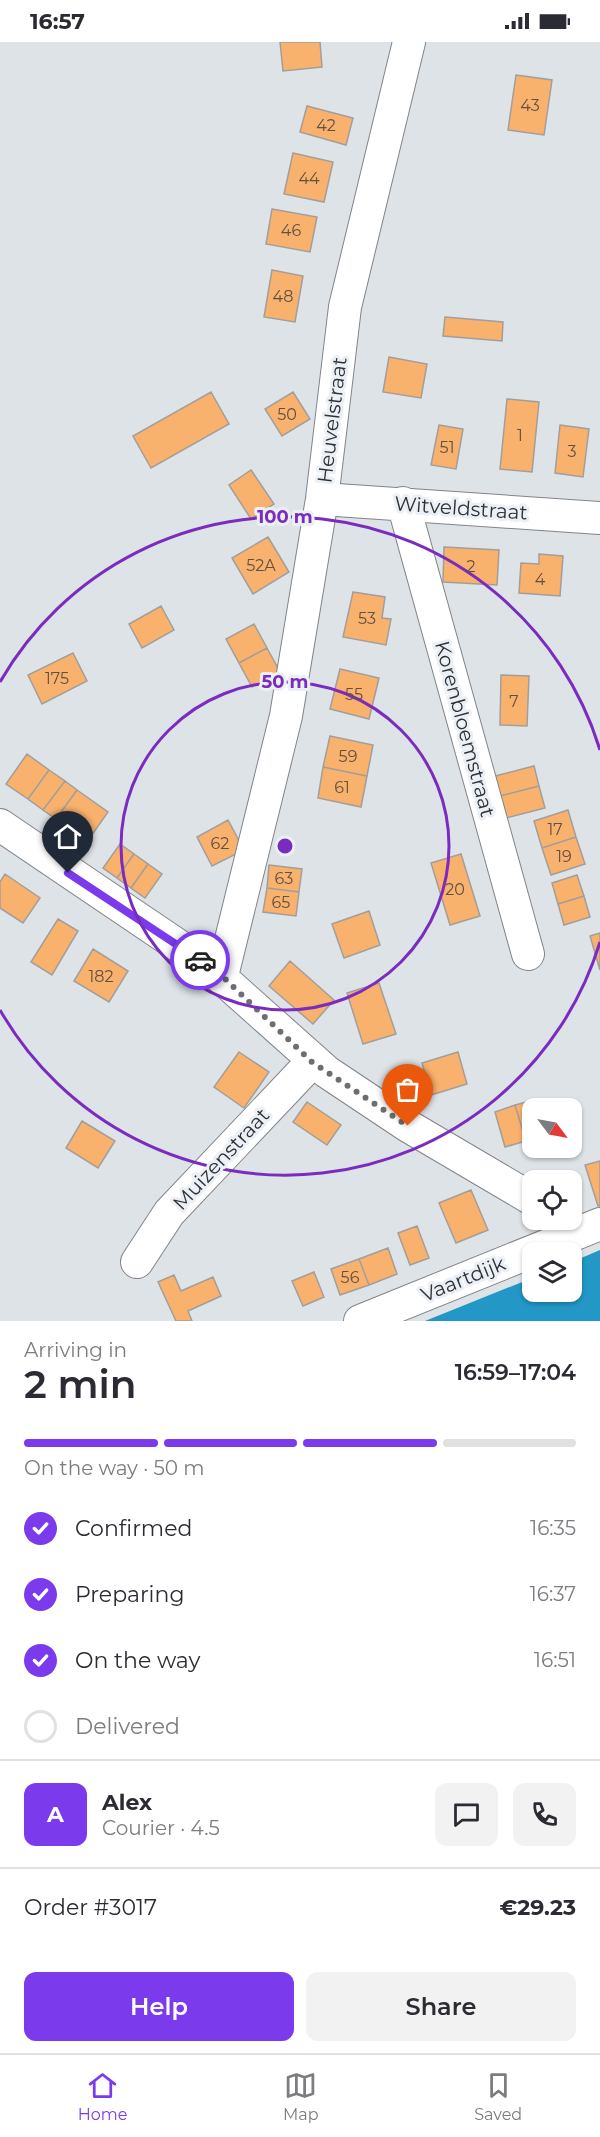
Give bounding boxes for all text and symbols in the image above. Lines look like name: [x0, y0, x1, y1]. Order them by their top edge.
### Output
text: 16:57: [30, 8, 85, 35]
house number: 43: [520, 96, 540, 115]
house number: 42: [316, 116, 336, 135]
house number: 44: [298, 169, 320, 188]
house number: 46: [281, 221, 301, 240]
house number: 48: [273, 287, 293, 306]
street label: Heuvelstraat: [312, 356, 352, 484]
house number: 50: [277, 405, 297, 424]
house number: 1: [517, 426, 523, 445]
house number: 51: [440, 438, 454, 457]
house number: 3: [567, 442, 577, 461]
street label: Witveldstraat: [394, 491, 528, 525]
text: 100 m: [257, 506, 313, 528]
house number: 52A: [246, 556, 276, 575]
house number: 2: [466, 557, 476, 576]
house number: 4: [535, 570, 546, 589]
house number: 53: [358, 609, 376, 628]
street label: Korenbloemstraat: [430, 638, 500, 820]
house number: 175: [45, 669, 69, 688]
text: 50 m: [262, 671, 308, 693]
house number: 55: [345, 685, 363, 704]
house number: 7: [509, 692, 519, 711]
house number: 59: [339, 747, 357, 766]
house number: 61: [334, 778, 350, 797]
pin: [42, 811, 93, 873]
icon: home: [51, 820, 84, 853]
house number: 17: [547, 820, 563, 839]
house number: 62: [211, 834, 229, 853]
centre of rings: [275, 836, 295, 856]
house number: 19: [556, 847, 572, 866]
house number: 63: [275, 869, 293, 888]
house number: 20: [445, 880, 465, 899]
house number: 65: [272, 893, 290, 912]
courier: [170, 930, 230, 990]
icon: car: [184, 944, 217, 977]
house number: 182: [88, 967, 114, 986]
pin: [382, 1064, 433, 1126]
icon: bag: [391, 1073, 424, 1106]
north arrow: [522, 1098, 582, 1158]
map controls: [522, 1098, 582, 1302]
street label: Muizenstraat: [168, 1103, 274, 1215]
button: locate: [522, 1170, 582, 1230]
button: layers: [522, 1242, 582, 1302]
street label: Vaartdijk: [417, 1251, 509, 1307]
house number: 56: [341, 1268, 360, 1287]
text: Arriving in: [24, 1338, 127, 1362]
text: 16:59–17:04: [455, 1359, 576, 1386]
text: 2 min: [24, 1360, 137, 1408]
text: On the way · 50 m: [24, 1456, 204, 1480]
icon: check: [24, 1512, 57, 1545]
text: Confirmed: [75, 1515, 192, 1542]
text: 16:35: [530, 1516, 576, 1540]
icon: check: [24, 1578, 57, 1611]
text: Preparing: [75, 1581, 184, 1608]
text: 16:37: [530, 1582, 576, 1606]
icon: check: [24, 1644, 57, 1677]
text: On the way: [75, 1647, 200, 1674]
text: 16:51: [534, 1648, 576, 1672]
text: Delivered: [75, 1713, 180, 1740]
button: chat: [435, 1783, 498, 1846]
button: phone: [513, 1783, 576, 1846]
text: Alex: [102, 1789, 152, 1816]
text: A: [47, 1801, 64, 1828]
text: Courier · 4.5: [102, 1816, 220, 1840]
text: Order #3017: [24, 1894, 157, 1921]
text: €29.23: [500, 1894, 576, 1921]
button: Help: [24, 1972, 294, 2041]
button: Share: [306, 1972, 576, 2041]
tab: Home: [78, 2069, 127, 2124]
tab: Map: [283, 2069, 319, 2124]
tab: Saved: [474, 2069, 522, 2124]

